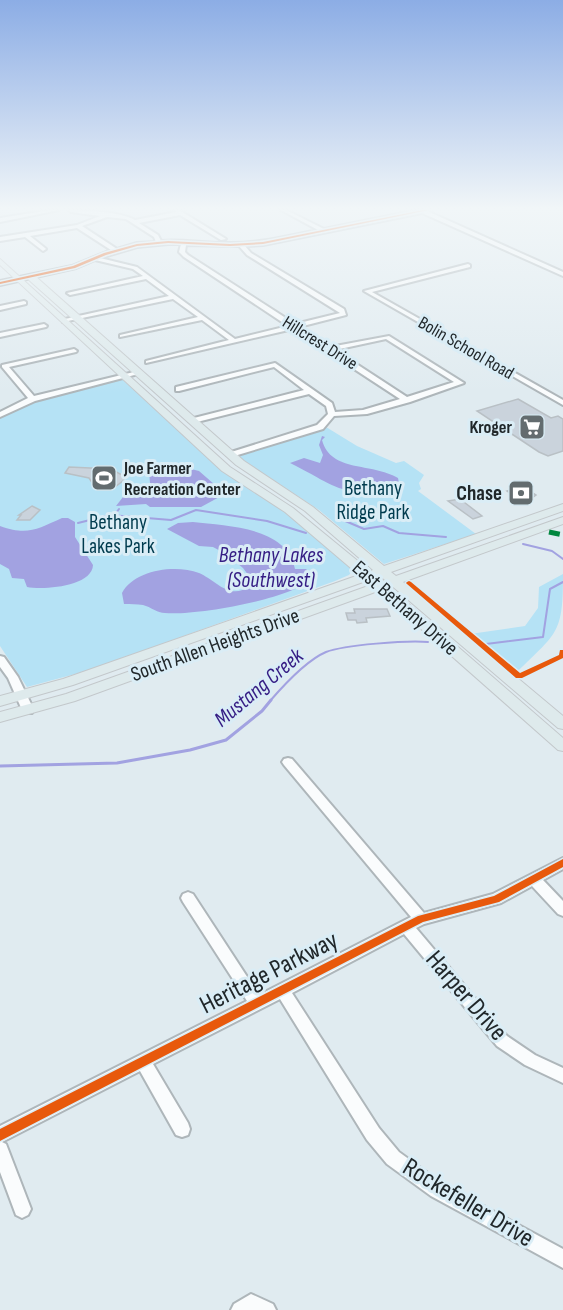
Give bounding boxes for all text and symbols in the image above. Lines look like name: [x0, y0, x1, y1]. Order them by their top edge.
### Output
street label: Hillcrest Drive: [279, 312, 361, 374]
street label: Bolin School Road: [414, 312, 518, 384]
supermarket icon: Kroger: [517, 412, 547, 442]
place label: Kroger: [469, 417, 512, 438]
place label: Joe Farmer Recreation Center: [123, 458, 241, 500]
sports icon: Joe Farmer Recreation Center: [89, 463, 119, 493]
park label: Bethany Ridge Park: [336, 476, 410, 525]
bank icon: Chase: [506, 478, 536, 508]
place label: Chase: [456, 481, 502, 506]
park label: Bethany Lakes Park: [81, 510, 155, 559]
water label: Bethany Lakes (Southwest): [219, 542, 324, 594]
street label: East Bethany Drive: [347, 555, 463, 661]
street label: South Allen Heights Drive: [127, 603, 303, 687]
water label: Mustang Creek: [209, 642, 310, 733]
street label: Heritage Parkway: [195, 925, 343, 1021]
street label: Harper Drive: [419, 945, 513, 1047]
street label: Rockefeller Drive: [397, 1152, 539, 1254]

